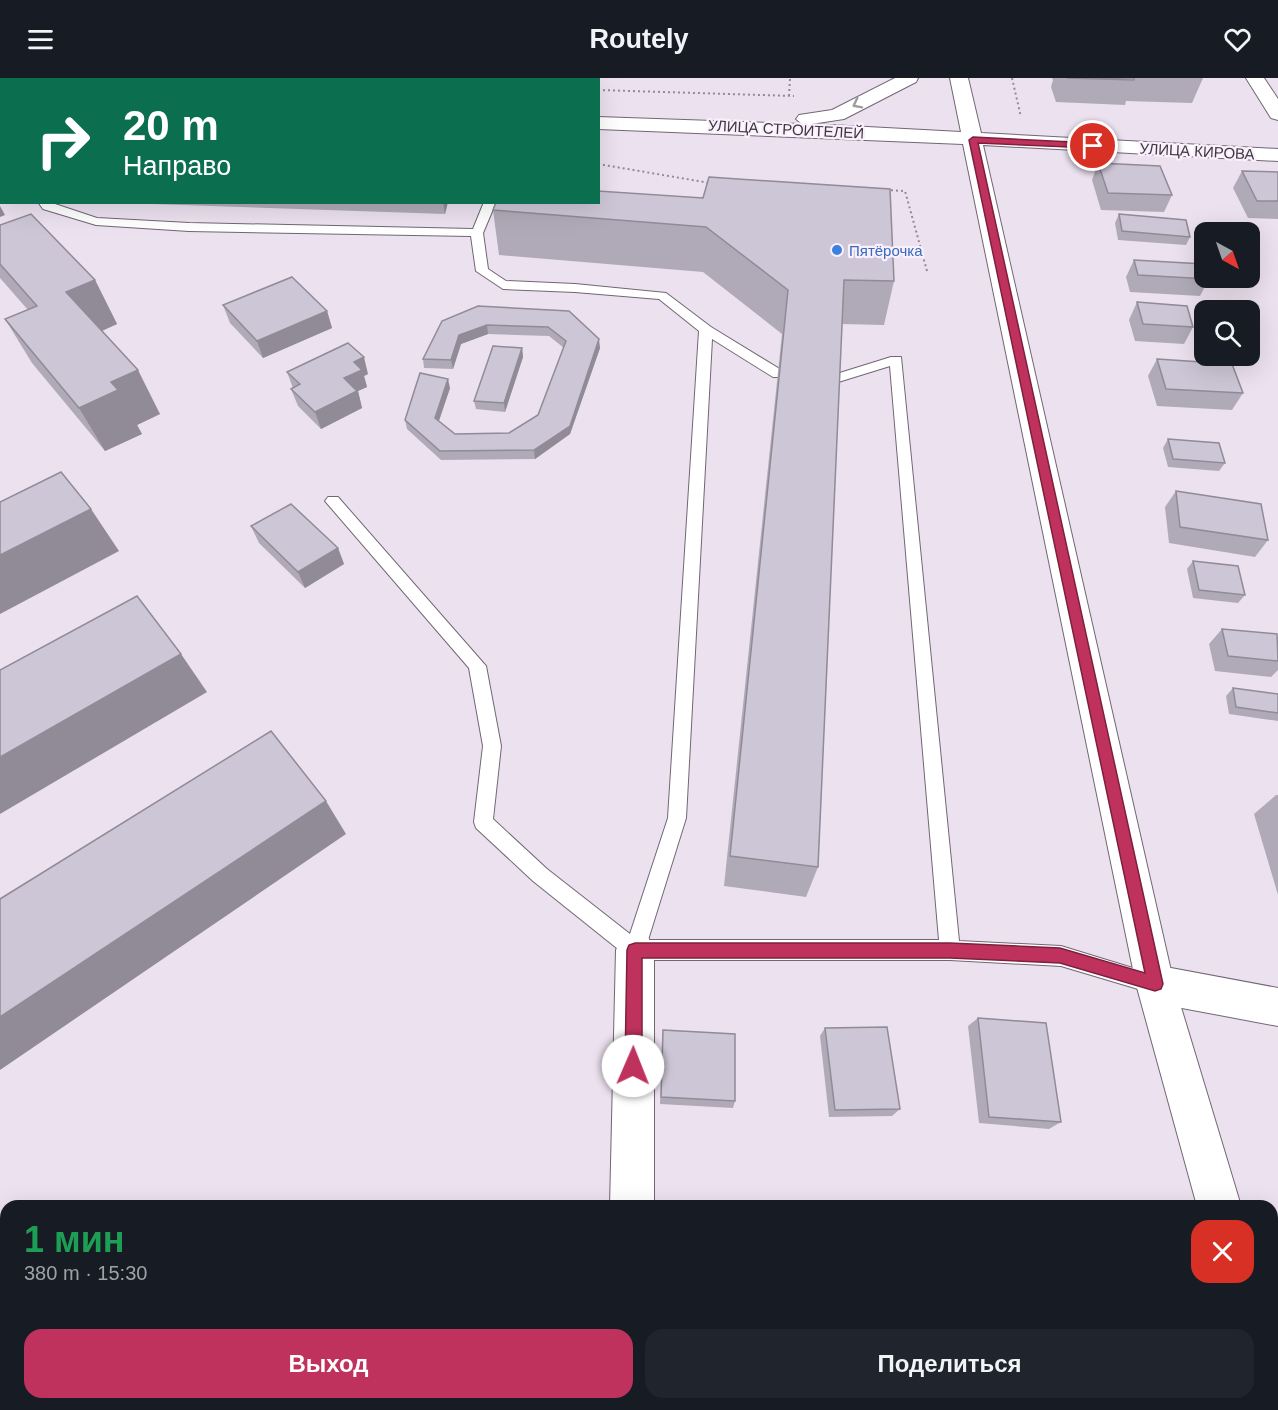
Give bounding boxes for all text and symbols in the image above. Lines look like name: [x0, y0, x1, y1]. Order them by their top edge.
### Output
icon: menu: [24, 23, 57, 56]
icon: heart: [1221, 23, 1254, 56]
text: Routely: [589, 24, 689, 54]
one-way arrow: [853, 97, 864, 109]
icon: right: [24, 102, 102, 180]
text: 20 m: [123, 102, 219, 149]
street label: УЛИЦА СТРОИТЕЛЕЙ: [707, 116, 865, 142]
pin: [1067, 120, 1118, 171]
icon: arrive: [1076, 129, 1109, 162]
street label: УЛИЦА КИРОВА: [1139, 139, 1255, 163]
text: Направо: [123, 151, 231, 181]
north arrow: [1194, 222, 1260, 288]
map controls: [1194, 222, 1260, 366]
place label: Пятёрочка: [849, 242, 923, 259]
marker: Пятёрочка: [830, 243, 844, 257]
button: search: [1194, 300, 1260, 366]
position arrow: [601, 1034, 665, 1098]
text: 1 мин: [24, 1219, 125, 1260]
button: close: [1191, 1220, 1254, 1283]
text: 380 m · 15:30: [24, 1262, 147, 1284]
button: Выход: [24, 1329, 633, 1398]
button: Поделиться: [645, 1329, 1254, 1398]

